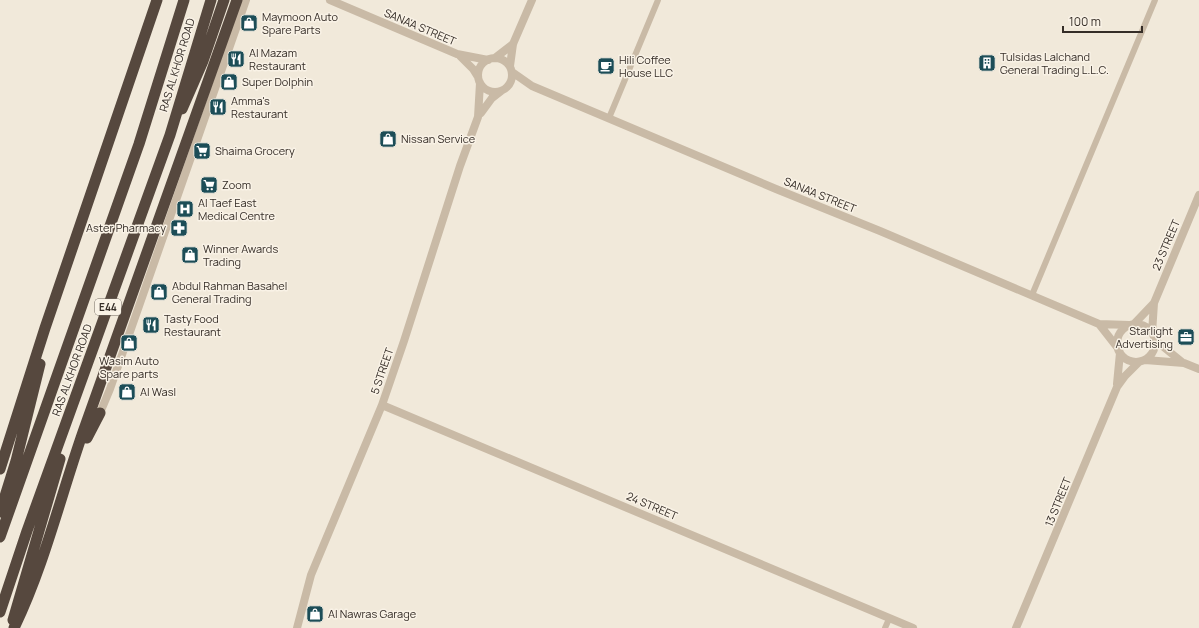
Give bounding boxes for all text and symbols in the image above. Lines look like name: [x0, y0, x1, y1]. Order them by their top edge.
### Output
street label: SANA'A STREET: [382, 5, 459, 49]
scale bar: [1063, 8, 1142, 34]
place label: Maymoon Auto Spare Parts: [262, 9, 339, 37]
shop icon: Maymoon Auto Spare Parts: [239, 13, 259, 33]
text: 100 m: [1069, 13, 1101, 30]
street label: RAS AL KHOR ROAD: [155, 16, 198, 113]
place label: Al Mazam Restaurant: [249, 45, 306, 73]
restaurant icon: Al Mazam Restaurant: [226, 49, 246, 69]
place label: Tulsidas Lalchand General Trading L.L.C.: [1000, 49, 1109, 77]
place label: Hili Coffee House LLC: [619, 52, 673, 80]
building icon: Tulsidas Lalchand General Trading L.L.C.: [977, 53, 997, 73]
cafe icon: Hili Coffee House LLC: [596, 56, 616, 76]
shop icon: Super Dolphin: [219, 72, 239, 92]
place label: Super Dolphin: [242, 74, 313, 89]
place label: Amma's Restaurant: [231, 93, 288, 121]
restaurant icon: Amma's Restaurant: [208, 97, 228, 117]
shop icon: Nissan Service: [378, 129, 398, 149]
place label: Nissan Service: [401, 131, 476, 146]
supermarket icon: Shaima Grocery: [192, 141, 212, 161]
place label: Shaima Grocery: [215, 143, 295, 158]
street label: SANA'A STREET: [782, 173, 859, 216]
supermarket icon: Zoom: [199, 175, 219, 195]
place label: Zoom: [222, 177, 251, 192]
place label: Al Taef East Medical Centre: [198, 195, 276, 223]
hospital icon: Al Taef East Medical Centre: [175, 199, 195, 219]
street label: 23 STREET: [1148, 217, 1183, 273]
pharmacy icon: Aster Pharmacy: [169, 218, 189, 238]
place label: Aster Pharmacy: [86, 220, 166, 235]
place label: Winner Awards Trading: [203, 241, 278, 269]
shop icon: Winner Awards Trading: [180, 245, 200, 265]
place label: Abdul Rahman Basahel General Trading: [172, 278, 287, 306]
shop icon: Abdul Rahman Basahel General Trading: [149, 282, 169, 302]
road number: E44: [95, 299, 121, 315]
place label: Tasty Food Restaurant: [164, 311, 221, 339]
restaurant icon: Tasty Food Restaurant: [141, 315, 161, 335]
street label: RAS AL KHOR ROAD: [48, 322, 95, 418]
place label: Starlight Advertising: [1115, 323, 1173, 351]
office icon: Starlight Advertising: [1176, 327, 1196, 347]
shop icon: Wasim Auto Spare parts: [119, 333, 139, 353]
street label: 5 STREET: [367, 345, 397, 396]
place label: Wasim Auto Spare parts: [99, 353, 159, 381]
shop icon: Al Wasl: [117, 382, 137, 402]
place label: Al Wasl: [140, 384, 176, 399]
street label: 13 STREET: [1041, 475, 1074, 529]
street label: 24 STREET: [624, 488, 680, 523]
shop icon: Al Nawras Garage: [305, 604, 325, 624]
place label: Al Nawras Garage: [328, 606, 417, 621]

